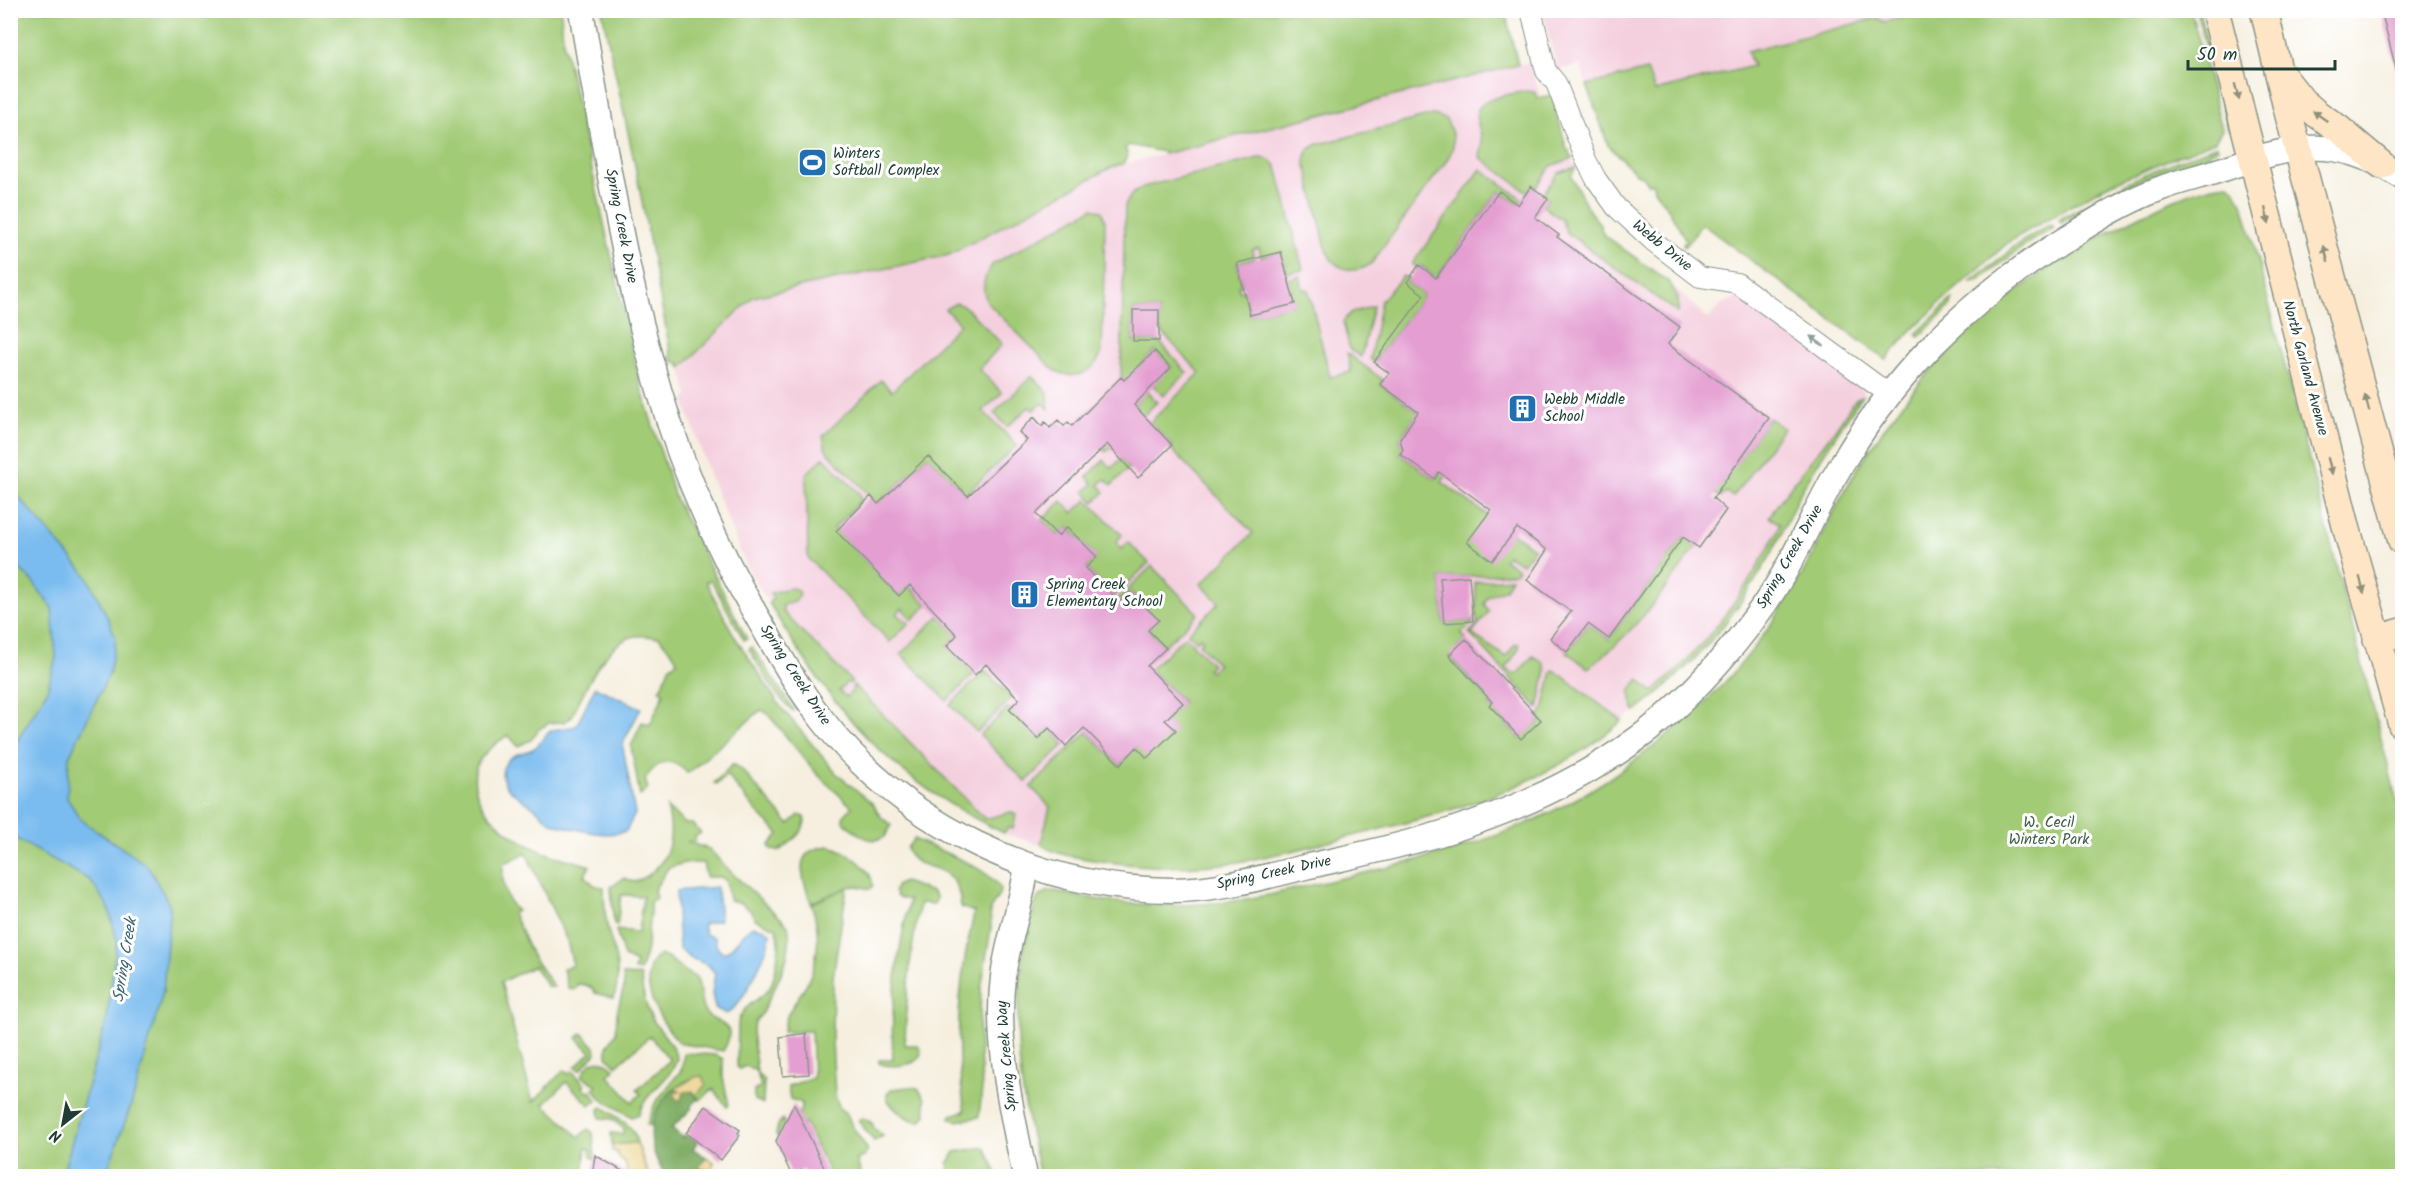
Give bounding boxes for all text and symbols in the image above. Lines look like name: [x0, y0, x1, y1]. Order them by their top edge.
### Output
scale bar: [2188, 33, 2335, 71]
text: 50 m: [2197, 41, 2237, 70]
one-way arrow: [2232, 83, 2242, 101]
one-way arrow: [2313, 110, 2329, 122]
place label: Winters Softball Complex: [833, 142, 940, 183]
sports icon: Winters Softball Complex: [796, 147, 828, 179]
street label: Spring Creek Drive: [598, 166, 644, 286]
one-way arrow: [2262, 206, 2272, 225]
street label: Webb Drive: [1627, 214, 1698, 278]
one-way arrow: [2321, 245, 2331, 263]
street label: North Garland Avenue: [2275, 298, 2335, 439]
one-way arrow: [1810, 335, 1826, 347]
place label: Webb Middle School: [1544, 388, 1625, 429]
building icon: Webb Middle School: [1507, 393, 1539, 425]
one-way arrow: [2362, 394, 2371, 412]
one-way arrow: [2326, 456, 2336, 475]
street label: Spring Creek Drive: [1750, 500, 1830, 613]
place label: Spring Creek Elementary School: [1046, 573, 1163, 614]
one-way arrow: [2358, 576, 2367, 594]
building icon: Spring Creek Elementary School: [1009, 578, 1041, 610]
street label: Spring Creek Drive: [753, 620, 837, 731]
park label: W. Cecil Winters Park: [2009, 811, 2090, 852]
street label: Spring Creek Drive: [1214, 849, 1334, 897]
water label: Spring Creek: [106, 914, 144, 1004]
street label: Spring Creek Way: [990, 999, 1024, 1112]
north arrow: [33, 1094, 93, 1154]
text: N: [45, 1122, 67, 1149]

